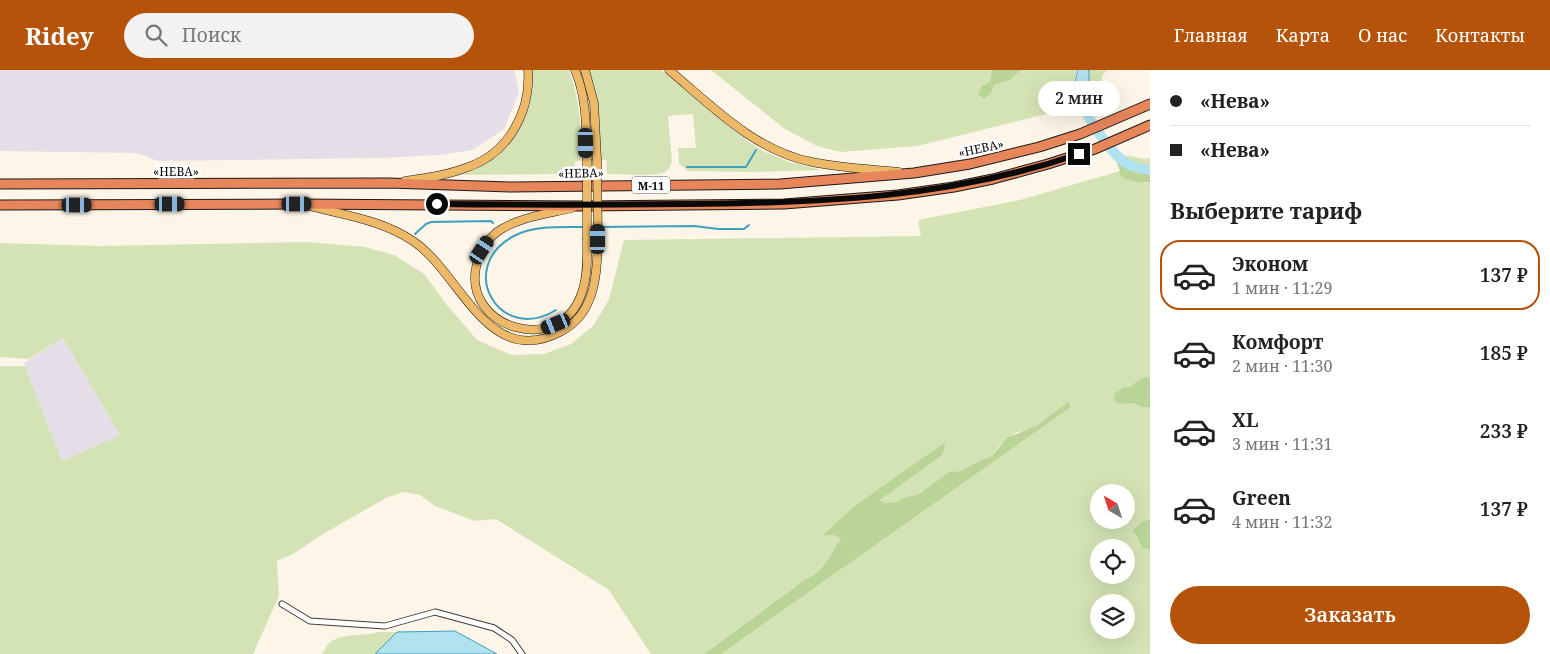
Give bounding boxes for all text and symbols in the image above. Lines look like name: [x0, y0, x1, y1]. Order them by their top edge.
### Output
search box: [124, 13, 474, 58]
text: Ridey: [25, 19, 94, 52]
icon: search: [142, 21, 170, 49]
text: Поиск: [182, 22, 241, 48]
text: Главная: [1174, 23, 1248, 47]
text: Карта: [1276, 23, 1330, 47]
text: О нас: [1358, 23, 1407, 47]
text: Контакты: [1435, 23, 1525, 47]
callout: 2 мин: [1038, 82, 1120, 116]
text: 2 мин: [1055, 87, 1103, 109]
text: «Нева»: [1200, 88, 1270, 114]
car: [578, 128, 593, 158]
street label: «НЕВА»: [957, 135, 1005, 161]
text: «Нева»: [1200, 137, 1270, 163]
route end: [1068, 143, 1090, 165]
street label: «НЕВА»: [153, 163, 199, 180]
street label: «НЕВА»: [558, 164, 604, 182]
road number: М-11: [632, 176, 670, 194]
route start: [426, 193, 448, 215]
text: Выберите тариф: [1170, 195, 1362, 225]
car: [155, 197, 185, 212]
car: [282, 197, 312, 212]
car: [62, 198, 92, 213]
car: [590, 224, 605, 254]
car: [467, 233, 496, 267]
text: Эконом: [1232, 251, 1308, 277]
icon: car: [1172, 253, 1217, 298]
text: 137 ₽: [1480, 262, 1528, 288]
text: 1 мин · 11:29: [1232, 277, 1333, 299]
car: [539, 311, 572, 337]
text: Комфорт: [1232, 329, 1323, 355]
icon: car: [1172, 331, 1217, 376]
text: 185 ₽: [1480, 340, 1528, 366]
text: 2 мин · 11:30: [1232, 355, 1333, 377]
text: XL: [1232, 407, 1258, 433]
icon: car: [1172, 409, 1217, 454]
text: 233 ₽: [1480, 418, 1528, 444]
text: 3 мин · 11:31: [1232, 433, 1333, 455]
north arrow: [1090, 484, 1135, 529]
map controls: [1090, 484, 1135, 639]
text: Green: [1232, 485, 1291, 511]
icon: car: [1172, 487, 1217, 532]
text: 137 ₽: [1480, 496, 1528, 522]
text: 4 мин · 11:32: [1232, 511, 1333, 533]
button: locate: [1090, 539, 1135, 584]
button: Заказать: [1170, 586, 1530, 644]
button: layers: [1090, 594, 1135, 639]

